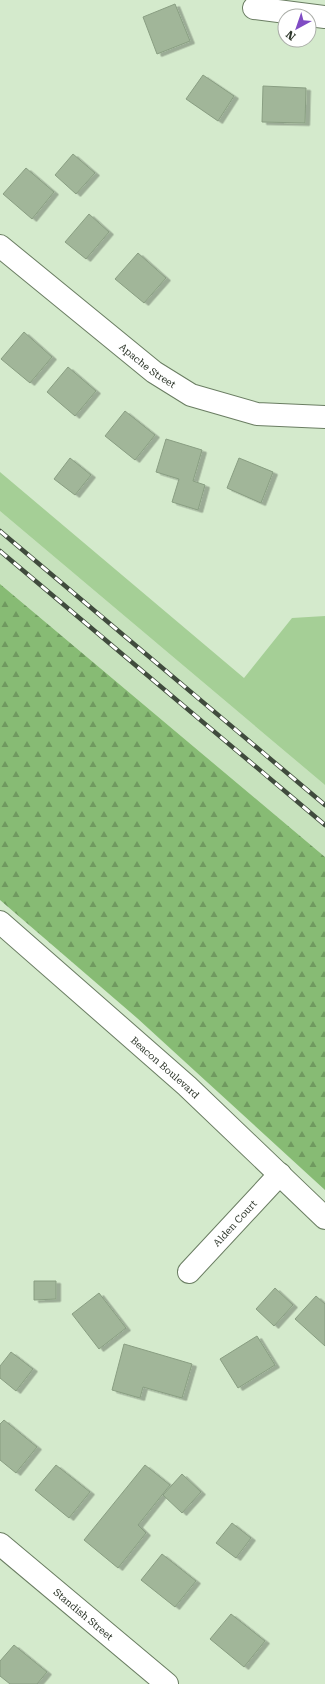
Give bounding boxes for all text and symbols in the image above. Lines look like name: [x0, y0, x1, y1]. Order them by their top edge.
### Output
north arrow: [277, 8, 317, 48]
text: N: [283, 27, 298, 43]
street label: Apache Street: [117, 341, 178, 390]
street label: Beacon Boulevard: [129, 1035, 202, 1101]
street label: Alden Court: [211, 1198, 259, 1249]
street label: Standish Street: [51, 1586, 115, 1643]

